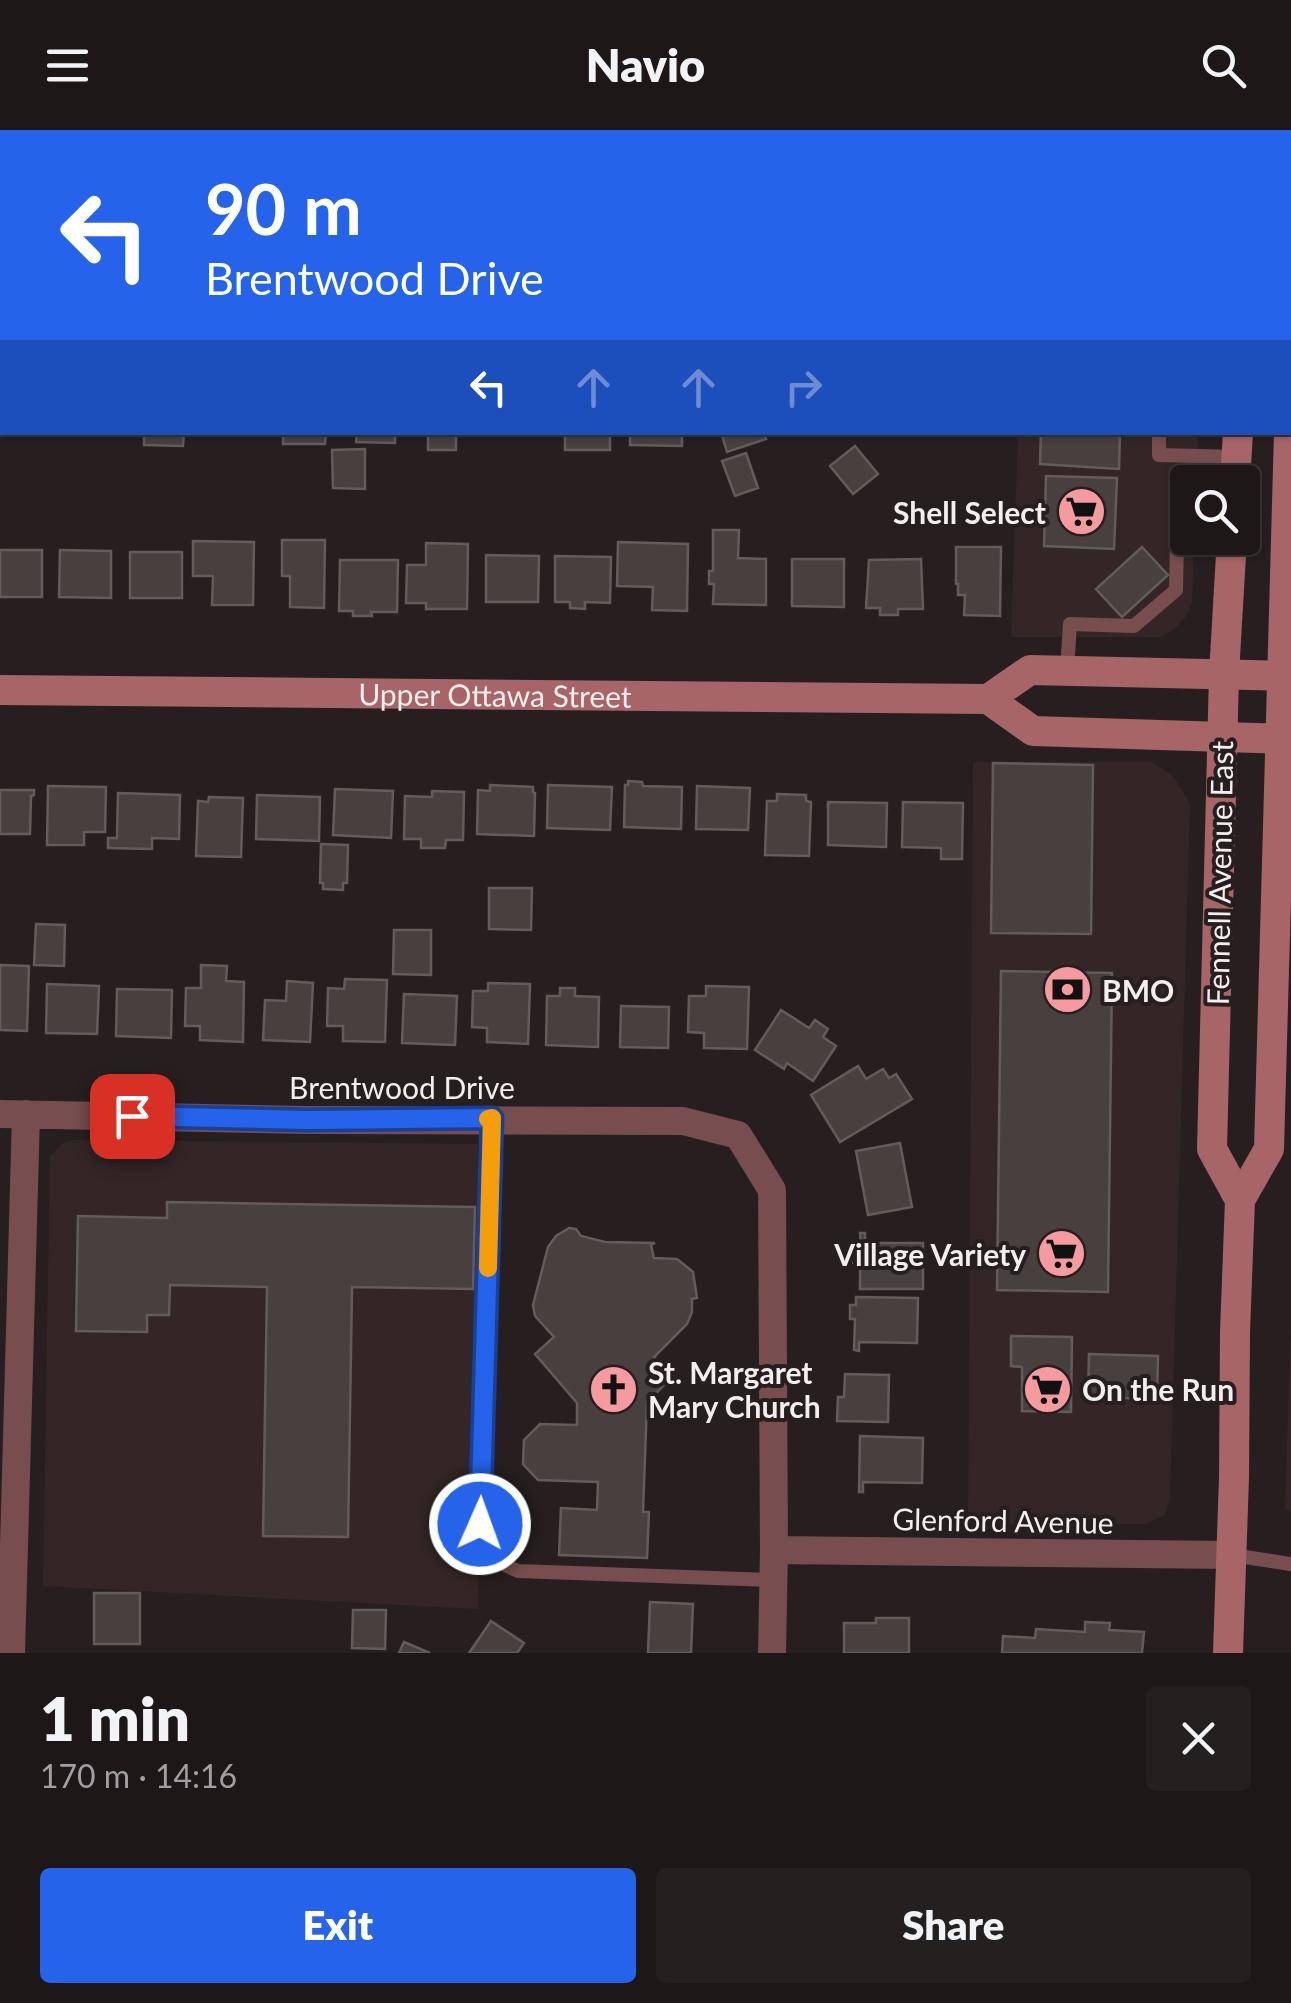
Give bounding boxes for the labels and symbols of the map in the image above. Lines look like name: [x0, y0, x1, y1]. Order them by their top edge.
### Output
supermarket icon: Shell Select: [1055, 486, 1107, 538]
place label: Shell Select: [893, 494, 1046, 530]
street label: Upper Ottawa Street: [358, 675, 632, 714]
street label: Fennell Avenue East: [1199, 740, 1239, 1006]
bank icon: BMO: [1041, 964, 1093, 1016]
place label: BMO: [1102, 972, 1174, 1008]
street label: Brentwood Drive: [289, 1069, 515, 1105]
pin: [90, 1074, 175, 1159]
supermarket icon: Village Variety: [1035, 1228, 1087, 1280]
place label: Village Variety: [833, 1236, 1026, 1272]
place label: St. Margaret Mary Church: [648, 1354, 821, 1424]
church icon: St. Margaret Mary Church: [587, 1363, 639, 1415]
supermarket icon: On the Run: [1021, 1363, 1073, 1415]
place label: On the Run: [1082, 1371, 1234, 1407]
position arrow: [428, 1472, 532, 1576]
street label: Glenford Avenue: [892, 1500, 1114, 1540]

